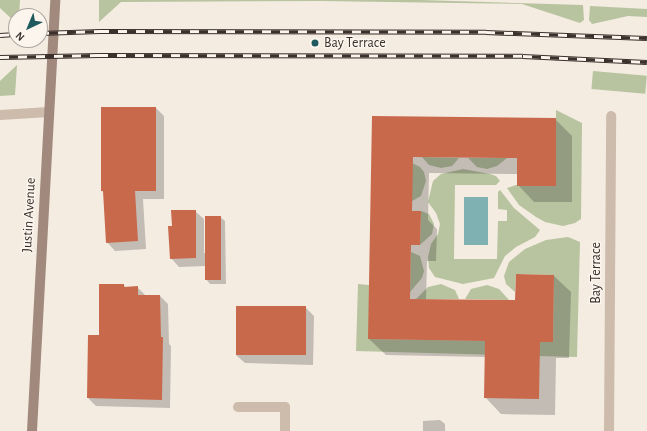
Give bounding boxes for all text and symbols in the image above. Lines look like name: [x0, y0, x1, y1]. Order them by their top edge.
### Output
north arrow: [8, 8, 48, 48]
text: N: [13, 30, 27, 43]
place label: Bay Terrace: [324, 35, 386, 51]
marker: Bay Terrace: [309, 37, 321, 49]
street label: Justin Avenue: [19, 177, 39, 253]
street label: Bay Terrace: [588, 242, 604, 304]

